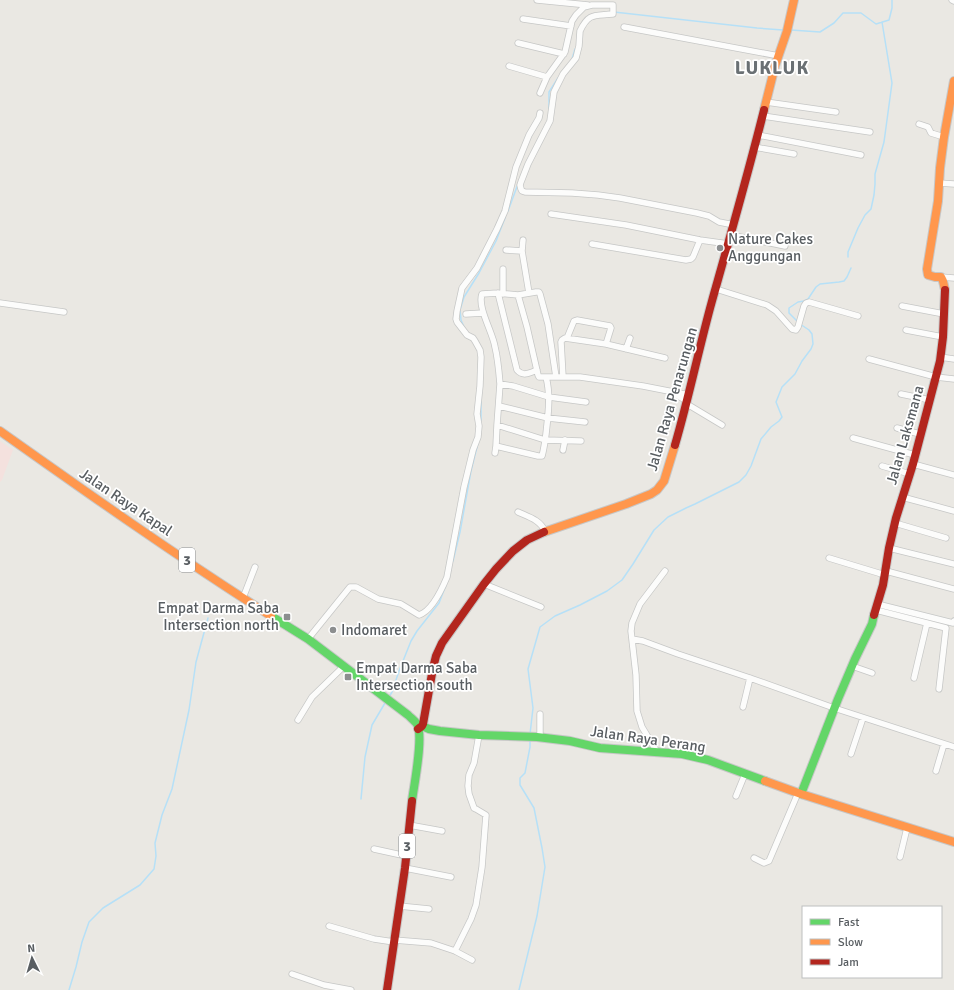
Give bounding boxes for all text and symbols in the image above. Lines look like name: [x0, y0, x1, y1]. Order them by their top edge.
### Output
district label: LUKLUK: [735, 56, 809, 80]
place label: Nature Cakes Anggungan: [728, 230, 813, 265]
marker: Nature Cakes Anggungan: [715, 243, 725, 253]
street label: Jalan Raya Penarungan: [643, 325, 701, 473]
street label: Jalan Laksmana: [882, 383, 928, 487]
street label: Jalan Raya Kapal: [76, 464, 176, 540]
road number: 3: [179, 548, 195, 572]
place label: Empat Darma Saba Intersection north: [158, 599, 279, 634]
marker: Empat Darma Saba Intersection north: [282, 612, 292, 622]
place label: Indomaret: [341, 621, 407, 639]
marker: Indomaret: [328, 625, 338, 635]
place label: Empat Darma Saba Intersection south: [356, 659, 477, 694]
marker: Empat Darma Saba Intersection south: [343, 672, 353, 682]
street label: Jalan Raya Perang: [589, 722, 707, 756]
road number: 3: [399, 834, 415, 858]
legend: [802, 906, 942, 978]
text: Fast: [838, 915, 859, 930]
text: Slow: [838, 935, 863, 950]
north arrow: [12, 938, 52, 978]
text: N: [27, 942, 36, 955]
text: Jam: [838, 955, 859, 970]

